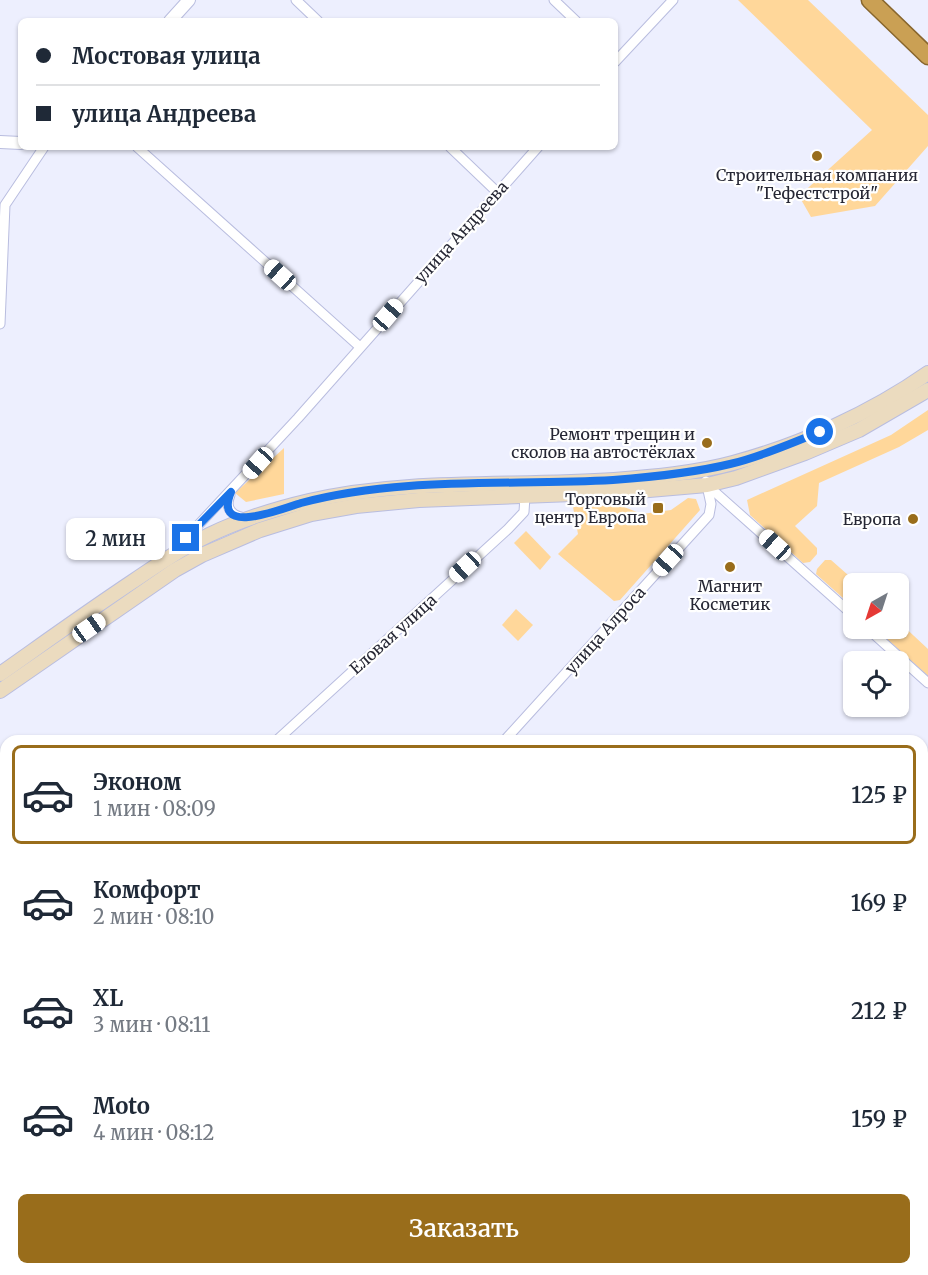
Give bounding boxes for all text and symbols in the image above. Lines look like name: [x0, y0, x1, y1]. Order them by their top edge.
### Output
text: Мостовая улица: [72, 42, 261, 70]
text: улица Андреева: [72, 100, 256, 128]
marker: Строительная компания "Гефестстрой": [810, 149, 824, 163]
place label: Строительная компания "Гефестстрой": [716, 165, 918, 203]
street label: улица Андреева: [410, 176, 512, 287]
car: [261, 256, 299, 294]
car: [369, 296, 407, 334]
route start: [806, 418, 833, 445]
place label: Ремонт трещин и сколов на автостёклах: [511, 424, 695, 462]
marker: Ремонт трещин и сколов на автостёклах: [700, 436, 714, 450]
car: [239, 444, 277, 482]
place label: Торговый центр Европа: [535, 489, 646, 527]
marker: Торговый центр Европа: [651, 501, 665, 515]
place label: Европа: [843, 509, 901, 529]
marker: Европа: [906, 512, 920, 526]
callout: 2 мин: [66, 517, 165, 559]
route end: [172, 524, 199, 551]
text: 2 мин: [85, 526, 146, 551]
car: [756, 526, 794, 564]
car: [649, 541, 687, 579]
car: [446, 548, 484, 586]
marker: Магнит Косметик: [723, 560, 737, 574]
north arrow: [843, 573, 909, 639]
map controls: [843, 573, 909, 717]
place label: Магнит Косметик: [690, 576, 770, 614]
street label: улица Алроса: [560, 582, 650, 678]
street label: Еловая улица: [345, 589, 441, 678]
car: [69, 610, 109, 646]
button: locate: [843, 651, 909, 717]
icon: car: [21, 768, 75, 822]
text: Эконом: [93, 768, 181, 796]
text: 125 ₽: [851, 781, 907, 809]
text: 1 мин · 08:09: [93, 796, 216, 821]
icon: car: [21, 876, 75, 930]
text: Комфорт: [93, 876, 201, 904]
text: 169 ₽: [851, 889, 907, 917]
text: 2 мин · 08:10: [93, 904, 214, 929]
icon: car: [21, 984, 75, 1038]
text: XL: [93, 984, 123, 1012]
text: 212 ₽: [851, 997, 907, 1025]
text: 3 мин · 08:11: [93, 1012, 210, 1037]
icon: car: [21, 1092, 75, 1146]
text: Moto: [93, 1092, 150, 1120]
text: 159 ₽: [851, 1105, 907, 1133]
text: 4 мин · 08:12: [93, 1120, 214, 1145]
button: Заказать: [18, 1194, 910, 1263]

